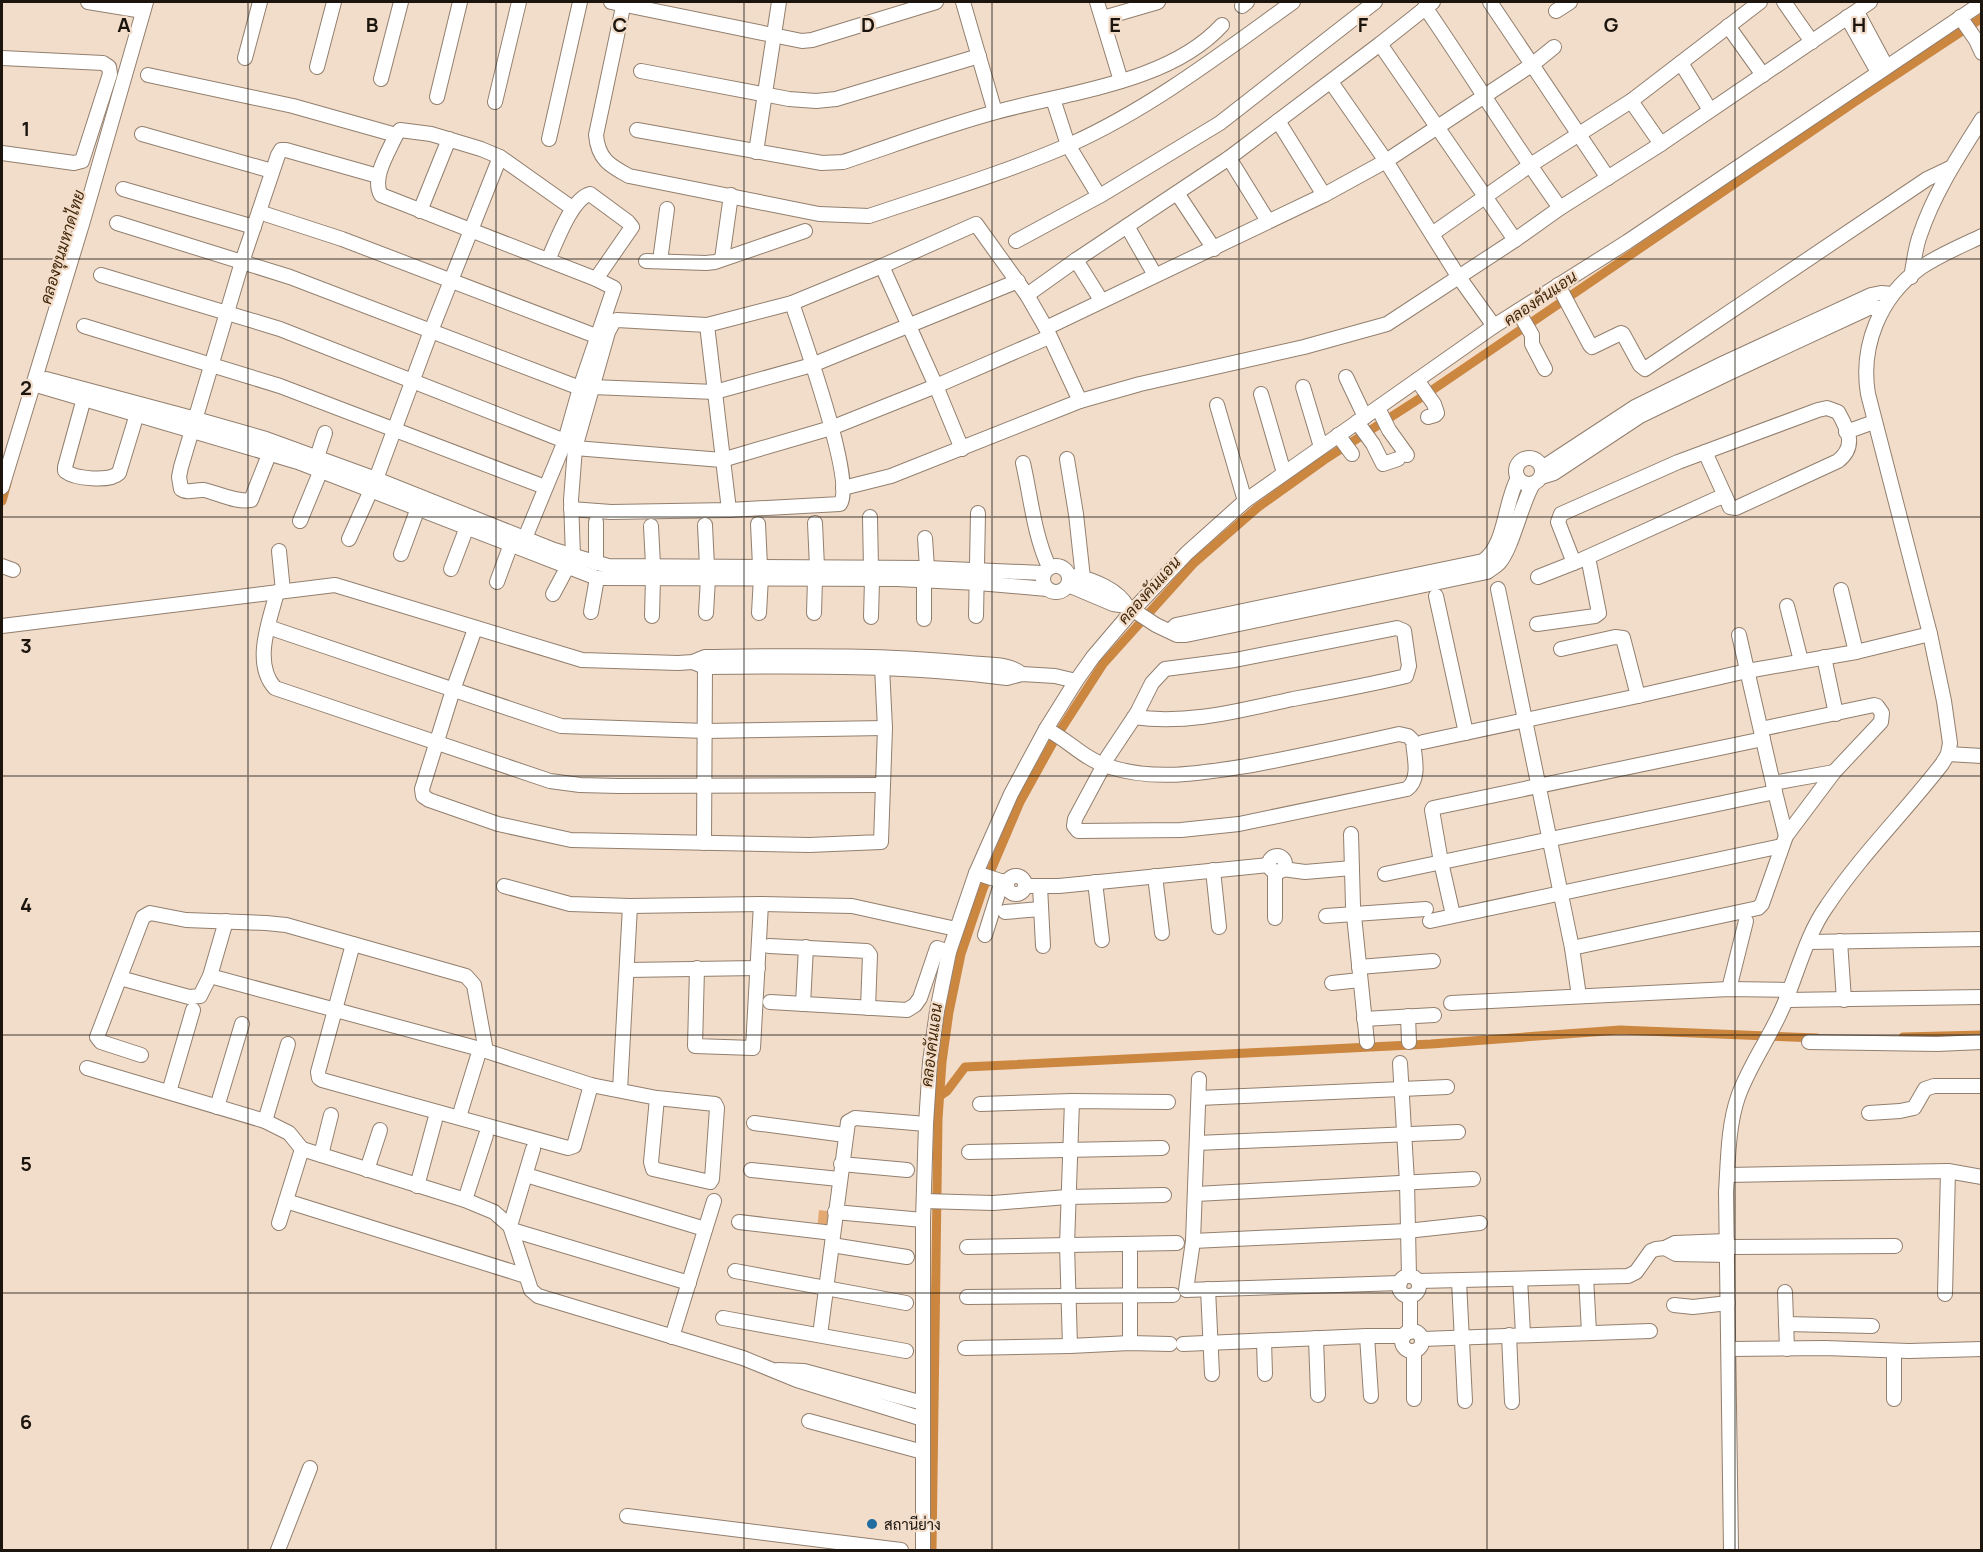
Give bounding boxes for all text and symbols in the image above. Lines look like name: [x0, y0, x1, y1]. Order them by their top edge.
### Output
text: A: [117, 11, 131, 38]
text: B: [366, 11, 379, 38]
text: C: [613, 11, 627, 38]
text: D: [861, 11, 875, 38]
text: E: [1109, 11, 1121, 38]
text: F: [1358, 11, 1369, 38]
text: G: [1604, 11, 1619, 38]
text: H: [1852, 11, 1866, 38]
text: 1: [22, 115, 30, 142]
water label: คลองขุนมหาดไทย: [34, 187, 91, 307]
water label: คลองคันแอน: [1499, 265, 1581, 331]
text: 2: [20, 374, 32, 401]
water label: คลองคันแอน: [1113, 551, 1185, 629]
text: 3: [20, 632, 32, 659]
text: 4: [20, 891, 32, 918]
water label: คลองคันแอน: [915, 1002, 947, 1088]
text: 5: [20, 1150, 32, 1177]
text: 6: [20, 1408, 32, 1435]
place label: สถานีย่าง: [884, 1514, 941, 1535]
marker: สถานีย่าง: [865, 1517, 879, 1531]

